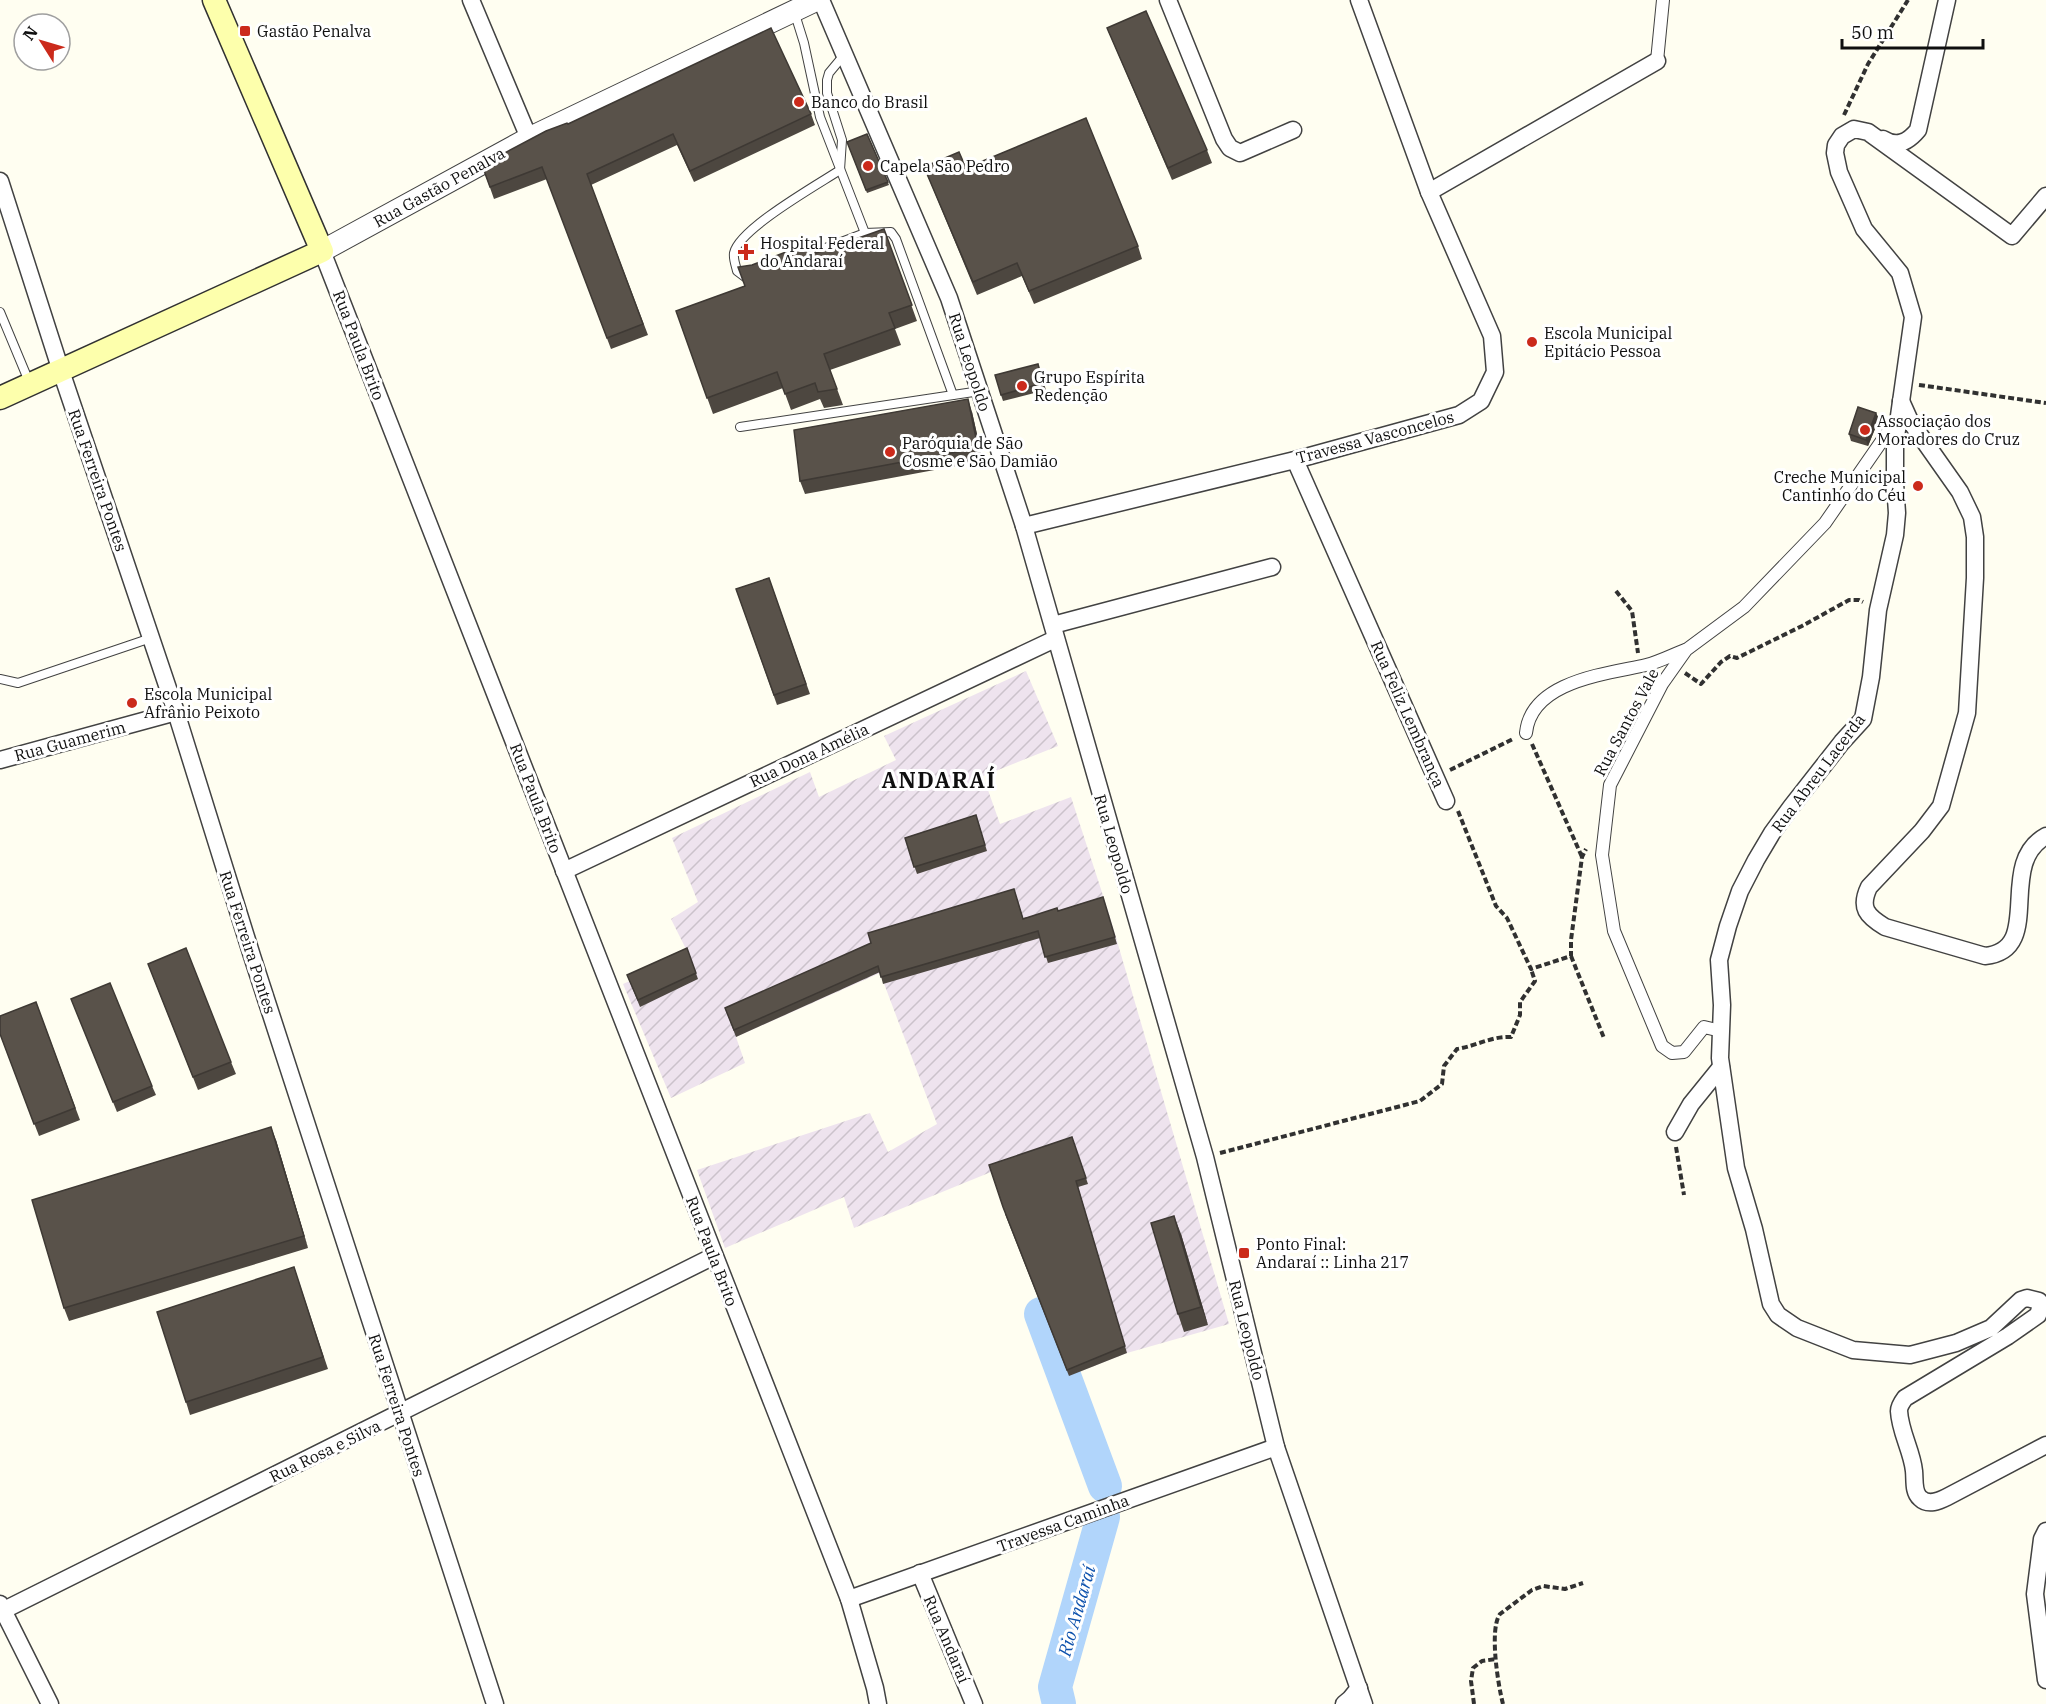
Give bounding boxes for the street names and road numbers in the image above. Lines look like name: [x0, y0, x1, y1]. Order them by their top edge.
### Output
street label: Rua Gastão Penalva: [370, 142, 509, 231]
street label: Rua Paula Brito: [329, 287, 389, 403]
street label: Rua Leopoldo: [945, 310, 995, 414]
street label: Rua Ferreira Pontes: [64, 406, 132, 554]
street label: Travessa Vasconcelos: [1294, 406, 1456, 468]
street label: Rua Feliz Lembrança: [1367, 638, 1449, 791]
street label: Rua Santos Vale: [1589, 665, 1663, 779]
street label: Rua Abreu Lacerda: [1767, 710, 1869, 836]
street label: Rua Guamerim: [12, 717, 128, 765]
street label: Rua Dona Amélia: [746, 718, 872, 791]
street label: Rua Paula Brito: [506, 740, 566, 856]
street label: Rua Leopoldo: [1090, 792, 1138, 896]
street label: Rua Ferreira Pontes: [215, 868, 281, 1016]
street label: Rua Paula Brito: [682, 1193, 742, 1309]
street label: Rua Leopoldo: [1225, 1278, 1269, 1382]
street label: Rua Ferreira Pontes: [364, 1331, 430, 1479]
street label: Rua Rosa e Silva: [266, 1415, 384, 1487]
street label: Travessa Caminha: [994, 1490, 1132, 1556]
street label: Rua Andaraí: [920, 1592, 974, 1686]

